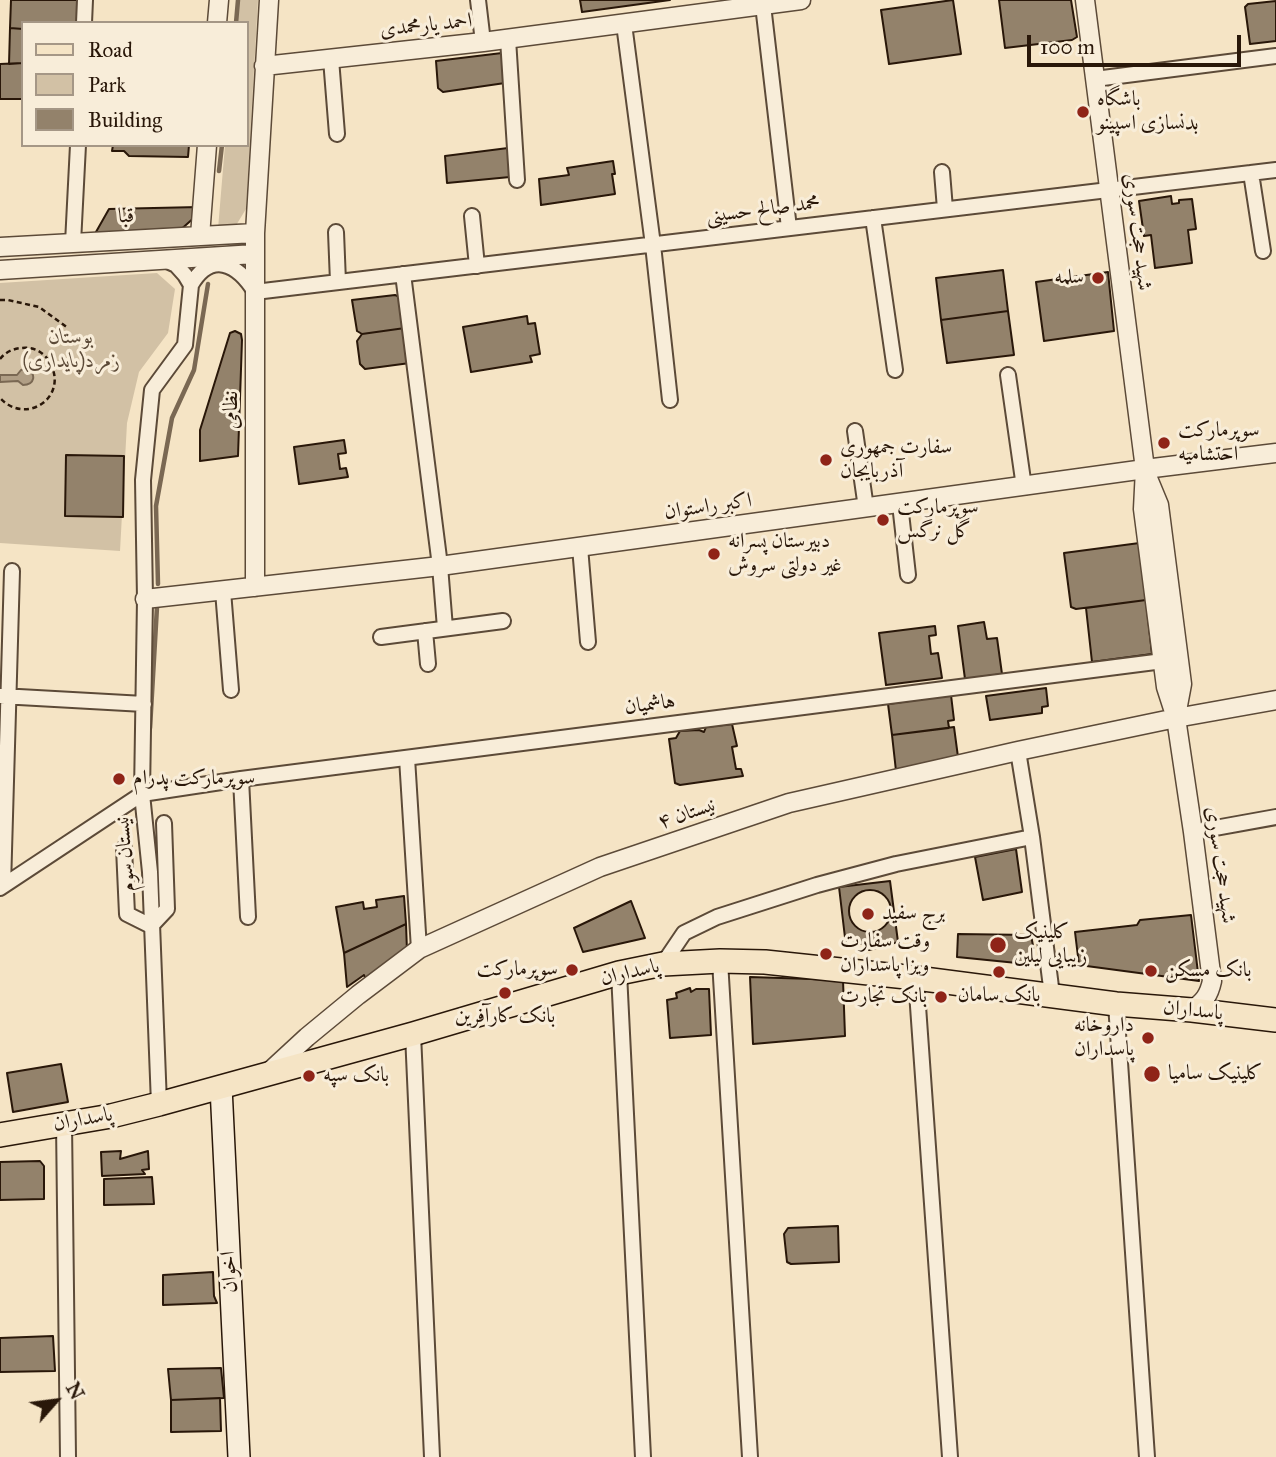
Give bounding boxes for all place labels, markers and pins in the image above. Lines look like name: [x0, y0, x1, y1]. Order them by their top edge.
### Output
place label: باشگاه بدنسازی اسپینو: [1097, 87, 1198, 137]
marker: باشگاه بدنسازی اسپینو: [1075, 104, 1091, 120]
place label: سلمه: [1054, 265, 1084, 291]
marker: سلمه: [1090, 270, 1106, 286]
place label: سوپرمارکت احتشامیه: [1178, 418, 1260, 468]
place label: سفارت جمهوری آذربایجان: [840, 435, 952, 485]
marker: سوپرمارکت احتشامیه: [1156, 435, 1172, 451]
marker: سفارت جمهوری آذربایجان: [818, 452, 834, 468]
place label: سوپرمارکت گل نرگس: [897, 495, 979, 545]
marker: سوپرمارکت گل نرگس: [875, 512, 891, 528]
place label: دبیرستان پسرانه غیر دولتی سروش: [728, 529, 842, 579]
marker: دبیرستان پسرانه غیر دولتی سروش: [706, 546, 722, 562]
place label: سوپرمارکت پدرام: [133, 766, 255, 792]
marker: سوپرمارکت پدرام: [111, 771, 127, 787]
place label: برج سفید: [882, 901, 945, 927]
marker: برج سفید: [860, 906, 876, 922]
place label: کلینیک زیبایی لیلین: [1014, 920, 1087, 970]
place label: وقت سفارت ویزا پاسداران: [840, 929, 930, 979]
marker: کلینیک زیبایی لیلین: [988, 935, 1008, 955]
marker: وقت سفارت ویزا پاسداران: [818, 946, 834, 962]
place label: سوپرمارکت: [476, 957, 558, 983]
place label: بانک مسکن: [1165, 958, 1251, 984]
marker: سوپرمارکت: [564, 962, 580, 978]
marker: بانک مسکن: [1143, 963, 1159, 979]
marker: بانک سامان: [991, 964, 1007, 980]
place label: بانک سامان: [958, 983, 1040, 1009]
place label: بانک تجارت: [840, 984, 927, 1010]
marker: بانک کارآفرین: [497, 985, 513, 1001]
marker: بانک تجارت: [933, 989, 949, 1005]
place label: بانک کارآفرین: [455, 1004, 555, 1030]
place label: داروخانه پاسداران: [1074, 1013, 1134, 1063]
marker: داروخانه پاسداران: [1140, 1030, 1156, 1046]
place label: کلینیک سامیا: [1168, 1061, 1263, 1087]
place label: بانک سپه: [323, 1063, 389, 1089]
marker: کلینیک سامیا: [1142, 1064, 1162, 1084]
marker: بانک سپه: [301, 1068, 317, 1084]

